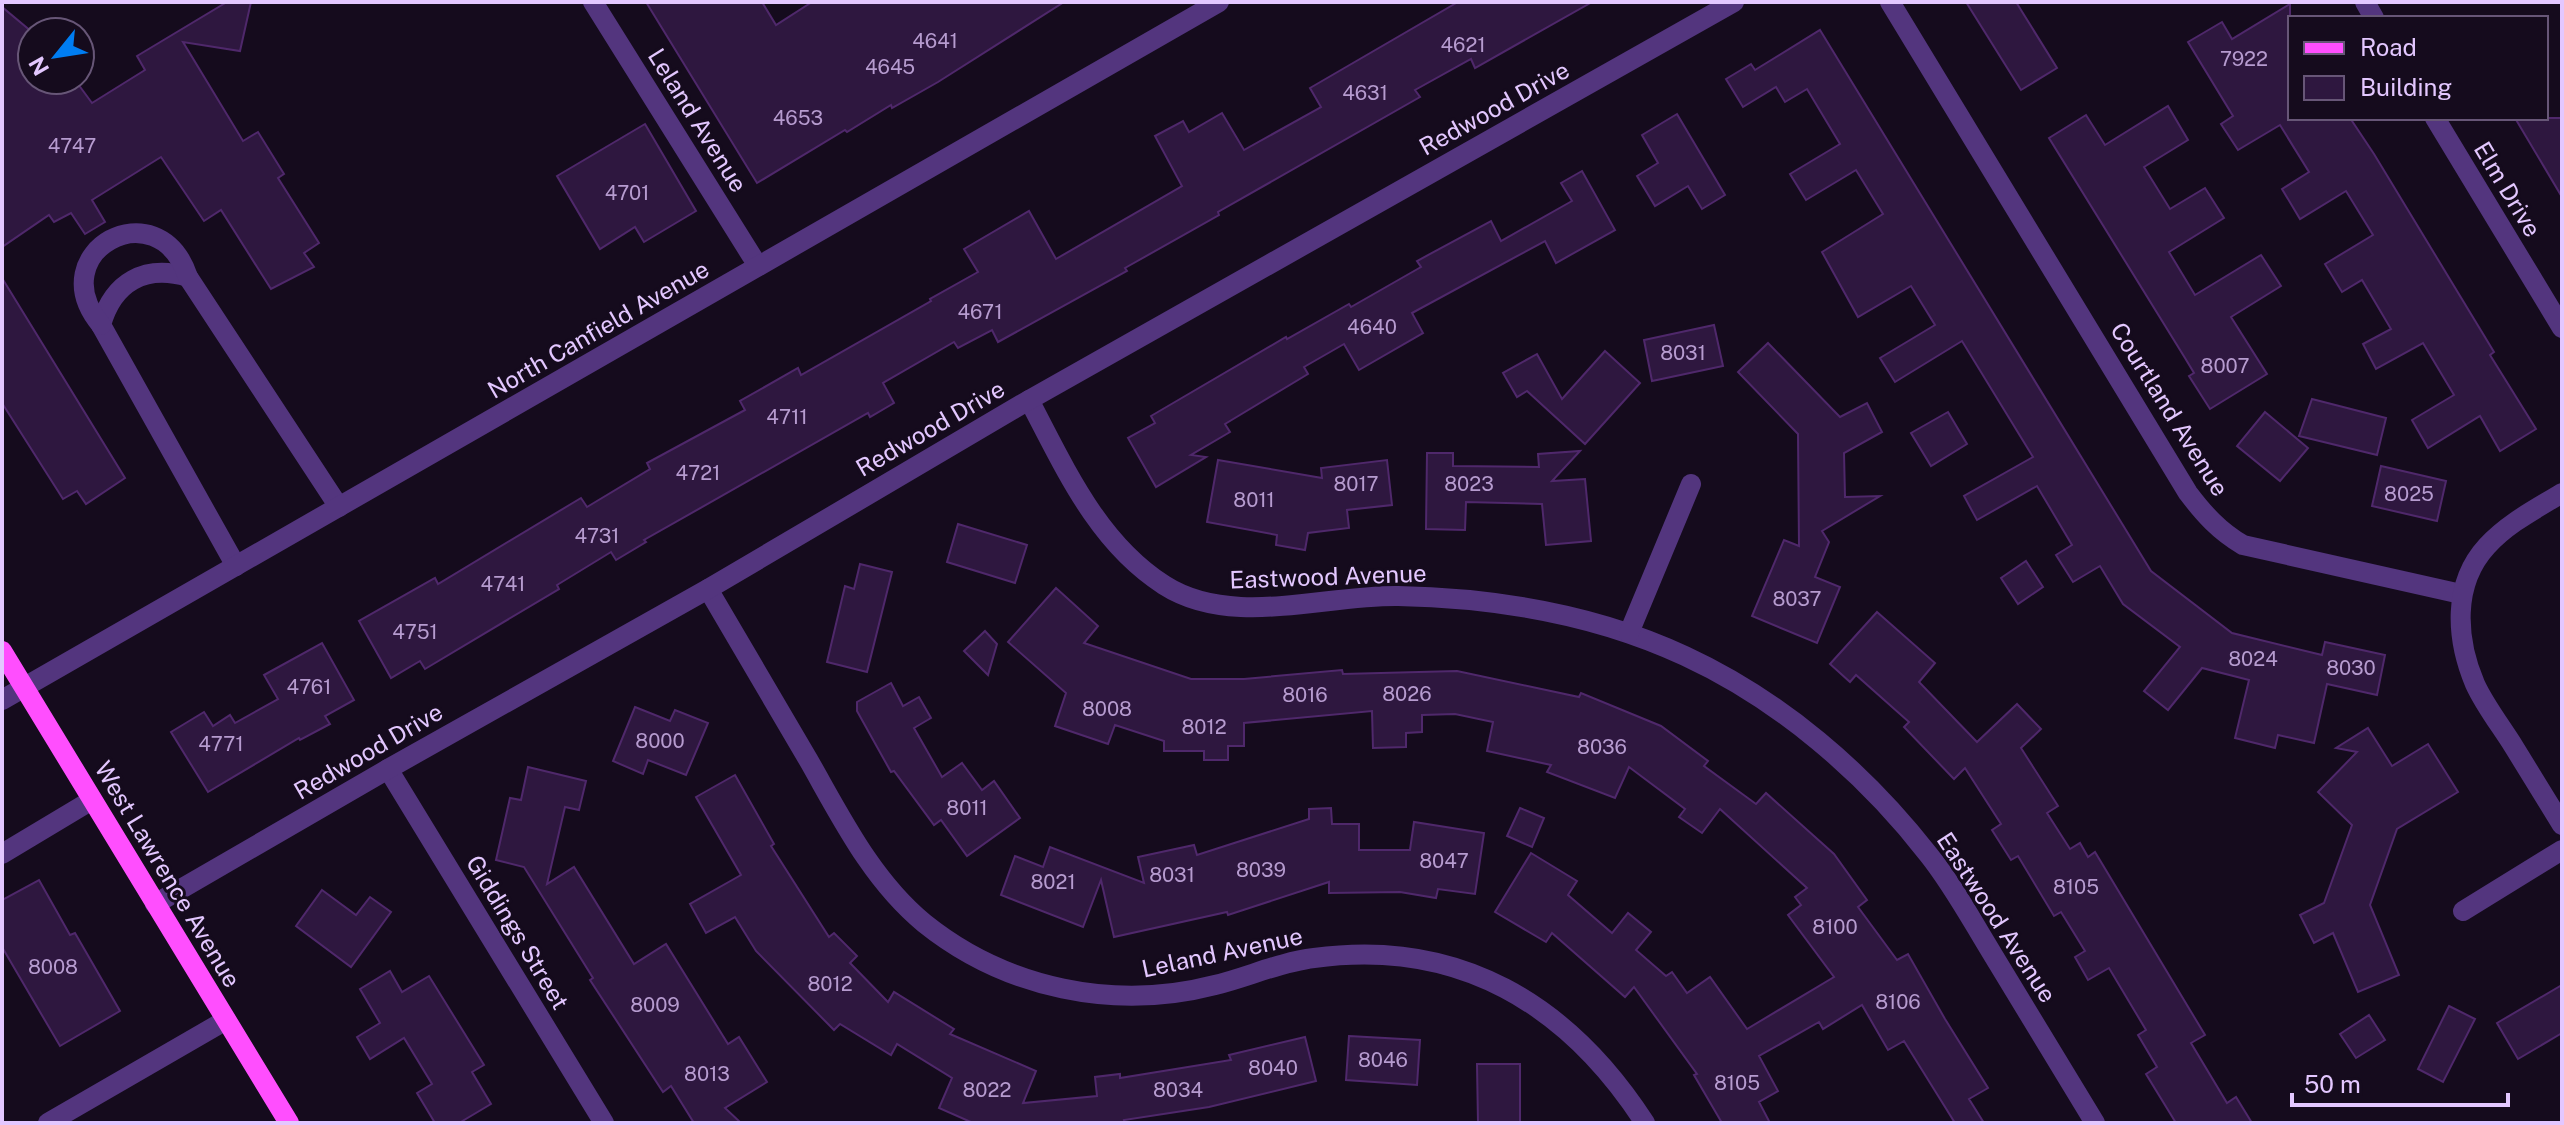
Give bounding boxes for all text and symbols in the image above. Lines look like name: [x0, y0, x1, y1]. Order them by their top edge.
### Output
north arrow: [16, 16, 96, 96]
legend: [2288, 16, 2548, 120]
house number: 4641: [912, 29, 958, 53]
house number: 4621: [1440, 33, 1486, 57]
text: Road: [2360, 33, 2417, 61]
street label: Leland Avenue: [643, 43, 753, 197]
house number: 7922: [2220, 47, 2268, 71]
text: N: [23, 52, 54, 80]
house number: 4645: [865, 55, 915, 79]
street label: Redwood Drive: [1414, 55, 1574, 161]
text: Building: [2360, 73, 2452, 101]
house number: 4631: [1342, 81, 1388, 105]
house number: 4653: [773, 106, 823, 130]
house number: 4747: [48, 134, 96, 158]
street label: Elm Drive: [2469, 136, 2547, 242]
house number: 4701: [605, 181, 649, 205]
street label: North Canfield Avenue: [482, 254, 714, 404]
house number: 4671: [957, 300, 1003, 324]
house number: 4640: [1347, 315, 1397, 339]
street label: Courtland Avenue: [2105, 317, 2235, 501]
house number: 8031: [1660, 341, 1706, 365]
house number: 8007: [2201, 354, 2249, 378]
street label: Redwood Drive: [851, 374, 1009, 482]
house number: 4711: [766, 405, 808, 429]
house number: 4721: [676, 461, 720, 485]
house number: 8017: [1333, 472, 1379, 496]
house number: 8023: [1444, 472, 1494, 496]
house number: 8025: [2384, 482, 2434, 506]
house number: 8011: [1233, 488, 1275, 512]
house number: 4731: [575, 524, 619, 548]
street label: Eastwood Avenue: [1229, 559, 1427, 593]
house number: 4741: [481, 572, 525, 596]
house number: 8037: [1772, 587, 1822, 611]
house number: 4751: [392, 620, 438, 644]
house number: 8024: [2228, 647, 2278, 671]
house number: 8030: [2326, 656, 2376, 680]
house number: 4761: [287, 675, 331, 699]
house number: 8026: [1382, 682, 1432, 706]
house number: 8016: [1282, 683, 1328, 707]
street label: Redwood Drive: [289, 697, 447, 805]
house number: 8008: [1082, 697, 1132, 721]
house number: 8012: [1181, 715, 1227, 739]
house number: 8000: [635, 729, 685, 753]
house number: 4771: [198, 732, 244, 756]
house number: 8036: [1577, 735, 1627, 759]
street label: West Lawrence Avenue: [89, 756, 247, 992]
house number: 8011: [946, 796, 988, 820]
street label: Eastwood Avenue: [1932, 827, 2062, 1007]
house number: 8047: [1419, 849, 1469, 873]
street label: Giddings Street: [461, 850, 575, 1014]
house number: 8039: [1236, 858, 1286, 882]
house number: 8031: [1149, 863, 1195, 887]
house number: 8021: [1030, 870, 1076, 894]
house number: 8105: [2053, 875, 2099, 899]
house number: 8100: [1812, 915, 1858, 939]
street label: Leland Avenue: [1139, 921, 1305, 983]
house number: 8008: [28, 955, 78, 979]
house number: 8012: [807, 972, 853, 996]
house number: 8106: [1875, 990, 1921, 1014]
house number: 8009: [630, 993, 680, 1017]
house number: 8046: [1358, 1048, 1408, 1072]
house number: 8040: [1248, 1056, 1298, 1080]
scale bar: [2292, 1057, 2508, 1107]
house number: 8013: [684, 1062, 730, 1086]
text: 50 m: [2304, 1070, 2361, 1098]
house number: 8105: [1714, 1071, 1760, 1095]
house number: 8022: [963, 1078, 1011, 1102]
house number: 8034: [1153, 1078, 1203, 1102]

